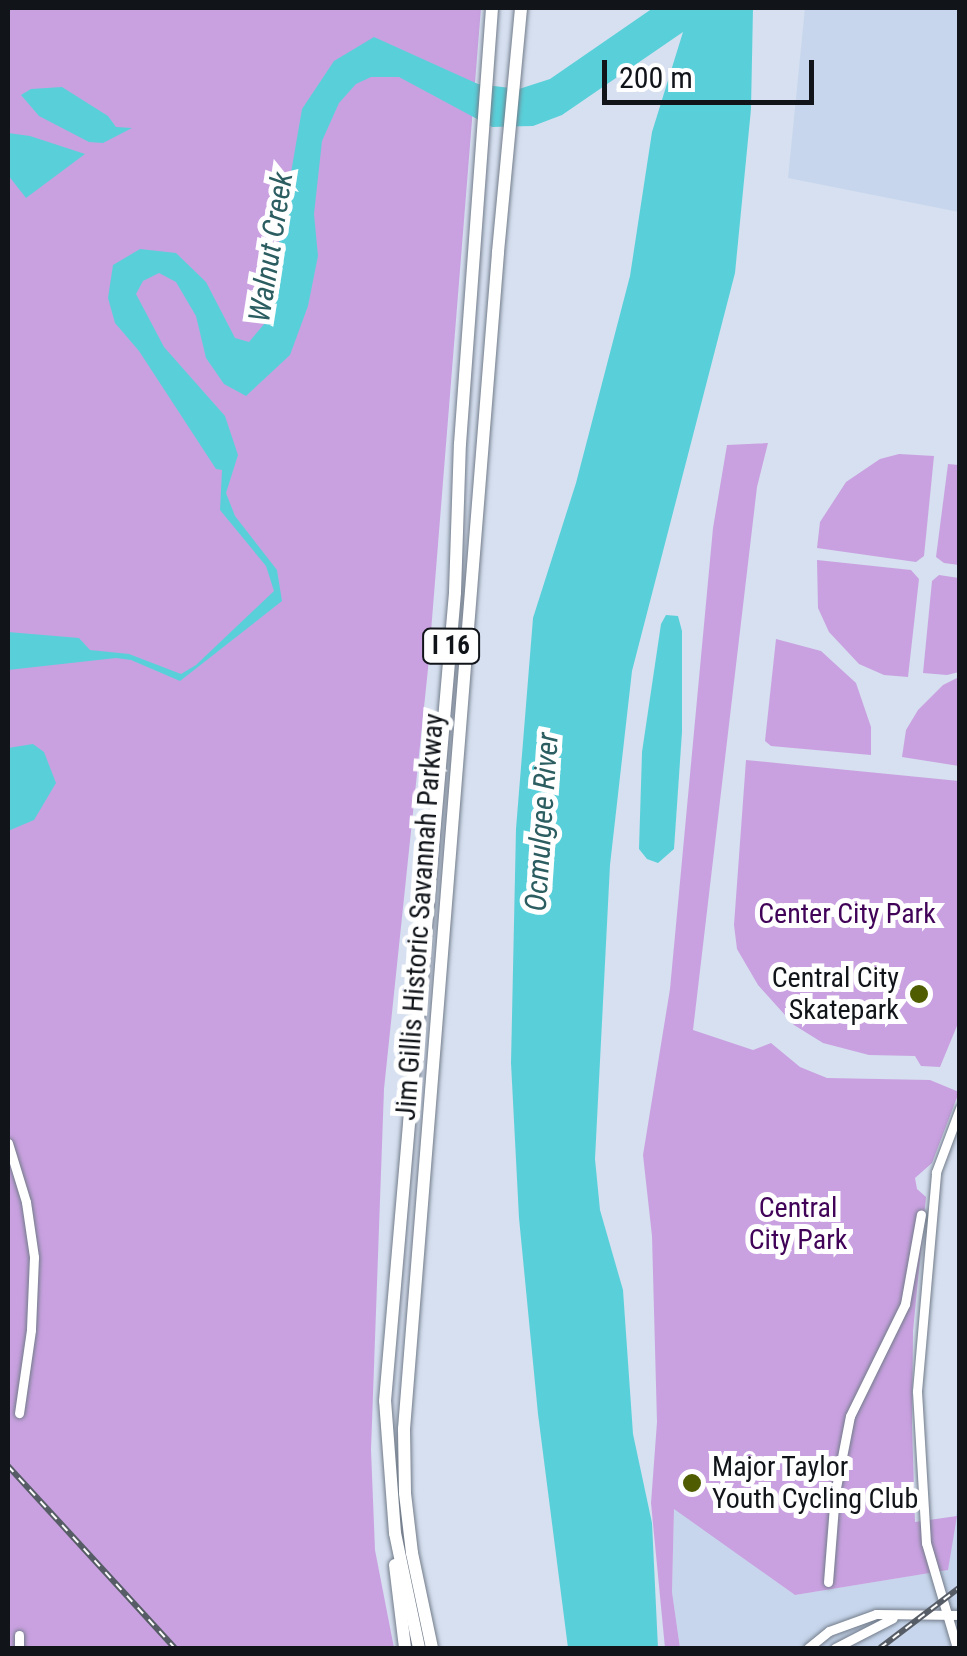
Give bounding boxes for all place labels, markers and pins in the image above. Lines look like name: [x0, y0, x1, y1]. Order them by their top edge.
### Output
place label: Central City Skatepark: [772, 961, 899, 1027]
marker: Central City Skatepark: [908, 983, 930, 1005]
place label: Major Taylor Youth Cycling Club: [712, 1450, 918, 1516]
marker: Major Taylor Youth Cycling Club: [681, 1472, 703, 1494]

